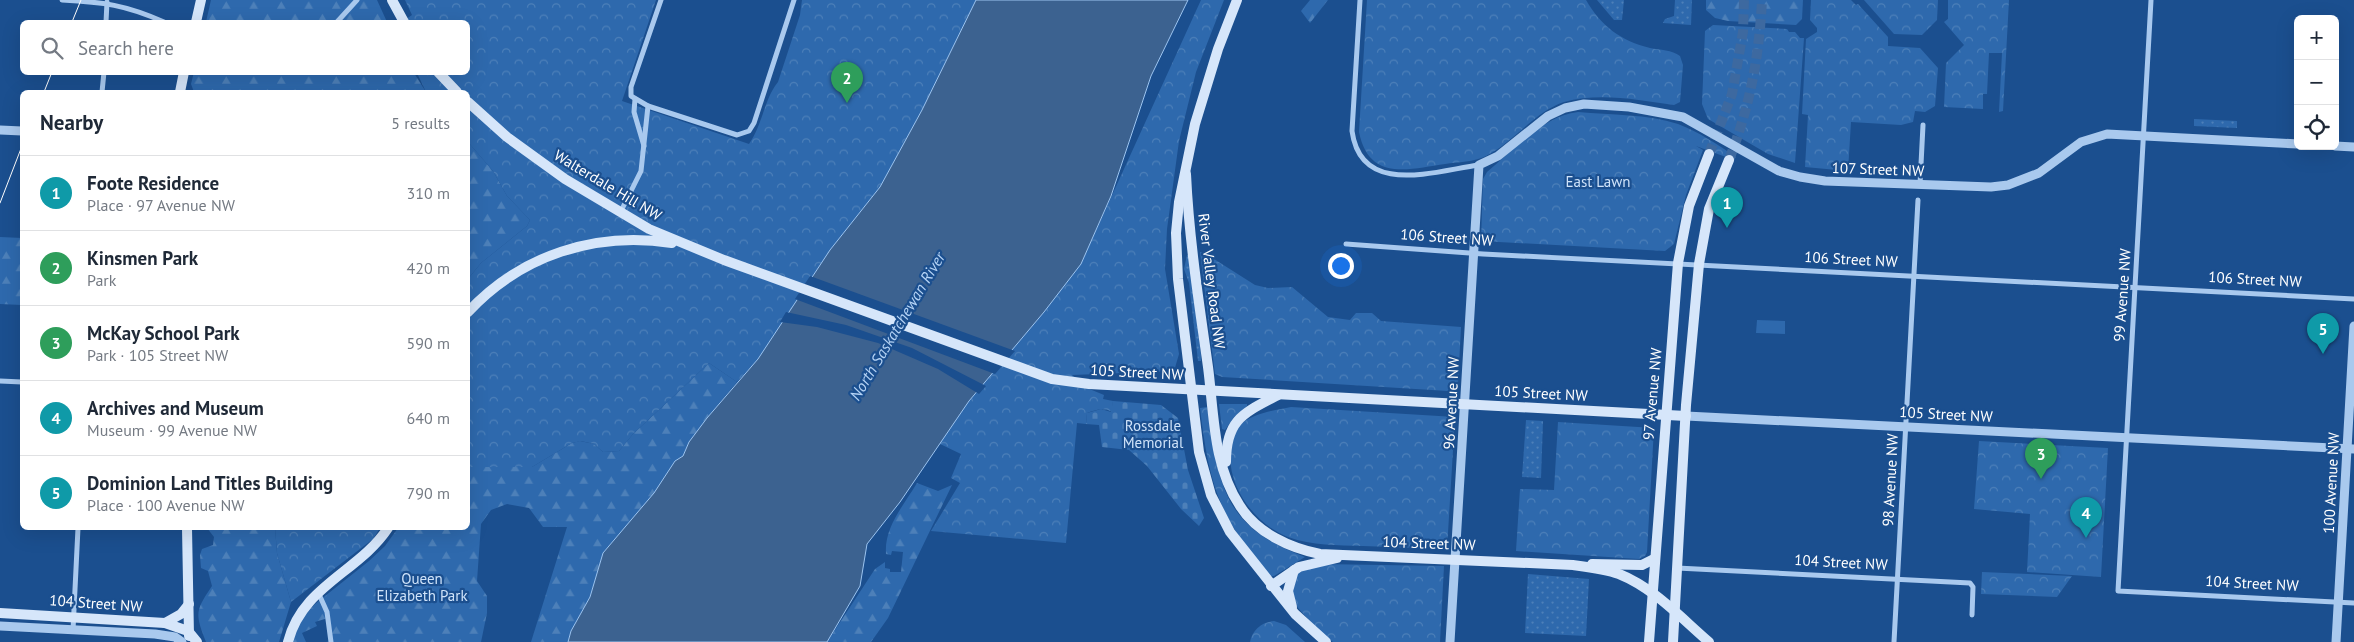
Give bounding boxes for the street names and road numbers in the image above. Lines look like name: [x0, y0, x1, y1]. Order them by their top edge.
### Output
street label: Walterdale Hill NW: [551, 145, 666, 225]
street label: 107 Street NW: [1831, 158, 1925, 180]
street label: River Valley Road NW: [1194, 212, 1230, 350]
street label: 106 Street NW: [1400, 224, 1495, 250]
street label: 106 Street NW: [1804, 247, 1899, 271]
street label: 99 Avenue NW: [2109, 247, 2135, 342]
street label: 106 Street NW: [2208, 267, 2303, 291]
street label: 97 Avenue NW: [1639, 347, 1666, 441]
street label: 96 Avenue NW: [1439, 355, 1463, 450]
street label: 105 Street NW: [1090, 360, 1185, 384]
street label: 105 Street NW: [1494, 381, 1589, 405]
street label: 105 Street NW: [1899, 402, 1994, 426]
street label: 100 Avenue NW: [2319, 431, 2343, 534]
street label: 98 Avenue NW: [1878, 432, 1902, 527]
street label: 104 Street NW: [1382, 532, 1477, 554]
street label: 104 Street NW: [1794, 550, 1889, 574]
street label: 104 Street NW: [2205, 571, 2300, 595]
street label: 104 Street NW: [49, 590, 144, 616]

